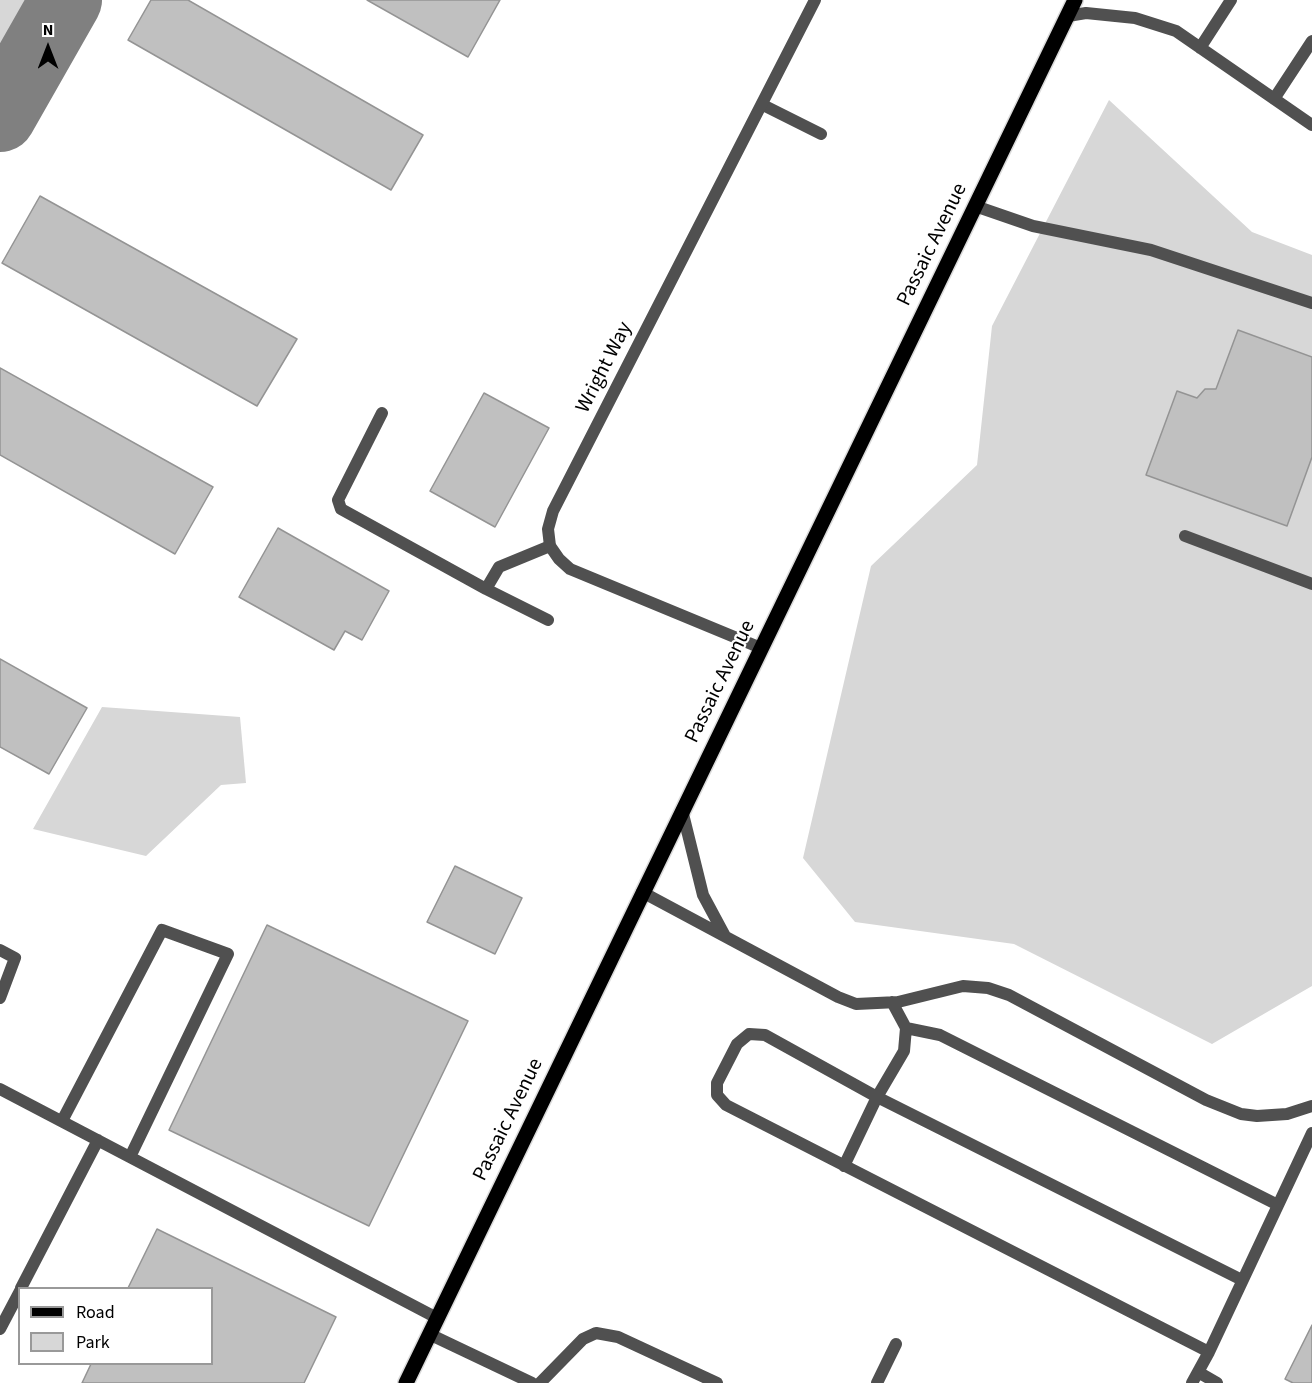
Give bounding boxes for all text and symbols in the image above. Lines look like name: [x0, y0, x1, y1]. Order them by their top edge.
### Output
north arrow: [18, 18, 78, 78]
text: N: [43, 19, 53, 41]
street label: Passaic Avenue: [892, 180, 974, 310]
street label: Wright Way: [571, 318, 639, 418]
street label: Passaic Avenue: [680, 617, 762, 747]
street label: Passaic Avenue: [468, 1055, 550, 1185]
legend: [18, 1287, 213, 1365]
text: Road: [76, 1300, 115, 1325]
text: Park: [76, 1330, 110, 1355]

